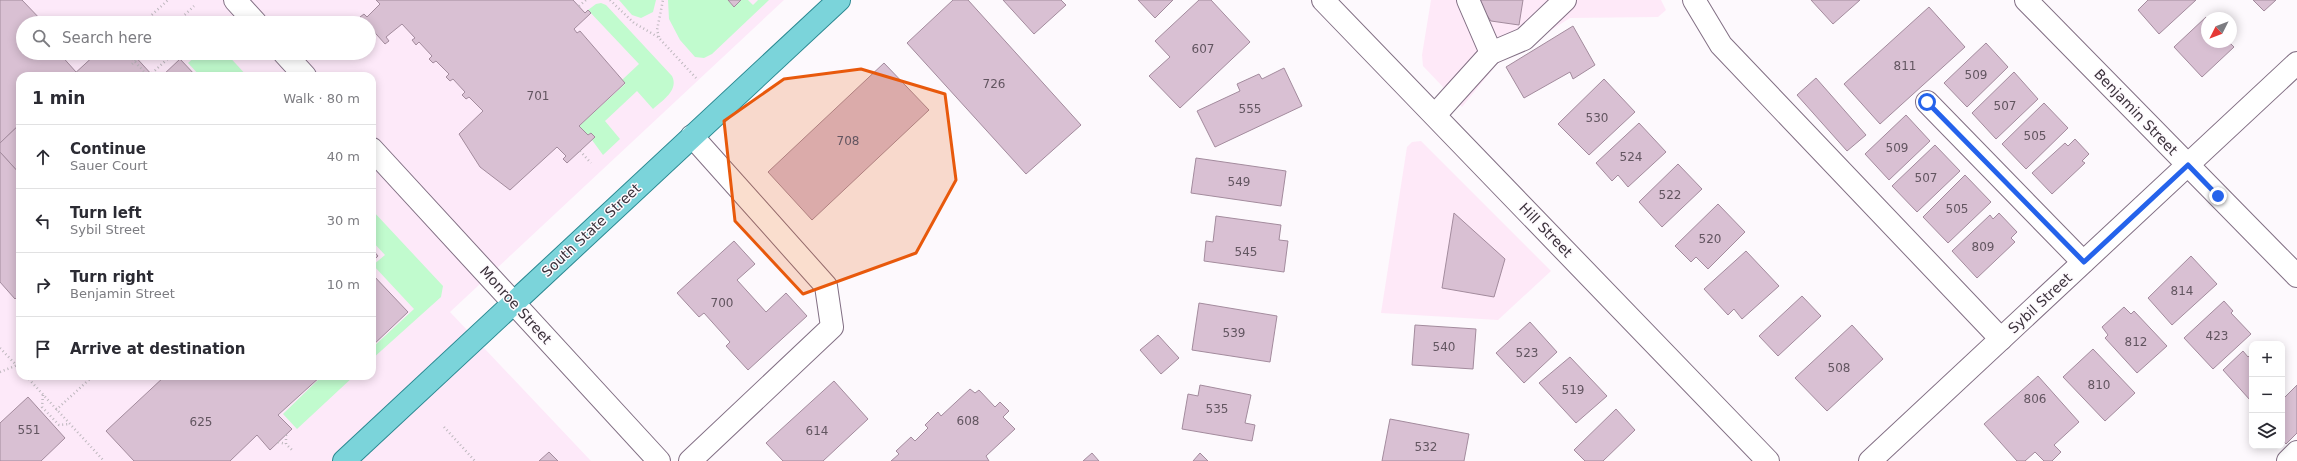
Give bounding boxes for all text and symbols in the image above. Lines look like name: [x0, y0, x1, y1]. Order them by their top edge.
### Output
north arrow: [2201, 12, 2237, 48]
search box: [16, 16, 376, 60]
icon: search: [30, 27, 52, 49]
text: Search here: [62, 29, 152, 47]
house number: 607: [1192, 42, 1214, 56]
house number: 811: [1894, 59, 1916, 73]
street label: Benjamin Street: [2091, 66, 2181, 159]
house number: 509: [1965, 68, 1987, 82]
house number: 726: [983, 77, 1005, 91]
text: 1 min: [32, 88, 85, 108]
house number: 701: [527, 89, 549, 103]
text: Walk · 80 m: [283, 91, 360, 106]
route start: [1918, 93, 1936, 111]
house number: 507: [1994, 99, 2016, 113]
house number: 555: [1239, 102, 1261, 116]
house number: 530: [1586, 111, 1608, 125]
house number: 505: [2024, 129, 2046, 143]
house number: 708: [837, 134, 859, 148]
text: Continue: [70, 140, 146, 158]
house number: 509: [1886, 141, 1908, 155]
icon: ahead: [32, 146, 54, 168]
text: 40 m: [327, 149, 360, 164]
house number: 524: [1620, 150, 1642, 164]
text: Sauer Court: [70, 158, 148, 173]
house number: 507: [1915, 171, 1937, 185]
house number: 549: [1228, 175, 1250, 189]
street label: South State Street: [538, 180, 644, 280]
route end: [2209, 187, 2227, 205]
house number: 522: [1659, 188, 1681, 202]
street label: Hill Street: [1516, 200, 1576, 261]
house number: 505: [1946, 202, 1968, 216]
text: Turn left: [70, 204, 142, 222]
icon: left: [32, 210, 54, 232]
text: 30 m: [327, 213, 360, 228]
text: Sybil Street: [70, 222, 145, 237]
house number: 520: [1699, 232, 1721, 246]
house number: 809: [1972, 240, 1994, 254]
house number: 545: [1235, 245, 1257, 259]
street label: Monroe Street: [477, 263, 555, 348]
text: Turn right: [70, 268, 154, 286]
street label: Sybil Street: [2005, 269, 2075, 336]
icon: right: [32, 274, 54, 296]
text: 10 m: [327, 277, 360, 292]
house number: 814: [2171, 284, 2193, 298]
text: Benjamin Street: [70, 286, 175, 301]
house number: 700: [711, 296, 733, 310]
house number: 539: [1223, 326, 1245, 340]
house number: 423: [2206, 329, 2228, 343]
house number: 812: [2125, 335, 2147, 349]
icon: arrive: [32, 338, 54, 360]
text: Arrive at destination: [70, 340, 245, 358]
house number: 540: [1433, 340, 1455, 354]
map controls: [2249, 341, 2285, 449]
button: +: [2249, 341, 2285, 377]
house number: 523: [1516, 346, 1538, 360]
house number: 508: [1828, 361, 1850, 375]
button: −: [2249, 377, 2285, 413]
house number: 810: [2088, 378, 2110, 392]
house number: 519: [1562, 383, 1584, 397]
house number: 806: [2024, 392, 2046, 406]
house number: 535: [1206, 402, 1228, 416]
button: layers: [2249, 413, 2285, 449]
house number: 608: [957, 414, 979, 428]
house number: 625: [190, 415, 212, 429]
house number: 551: [18, 423, 40, 437]
house number: 614: [806, 424, 828, 438]
house number: 532: [1415, 440, 1437, 454]

